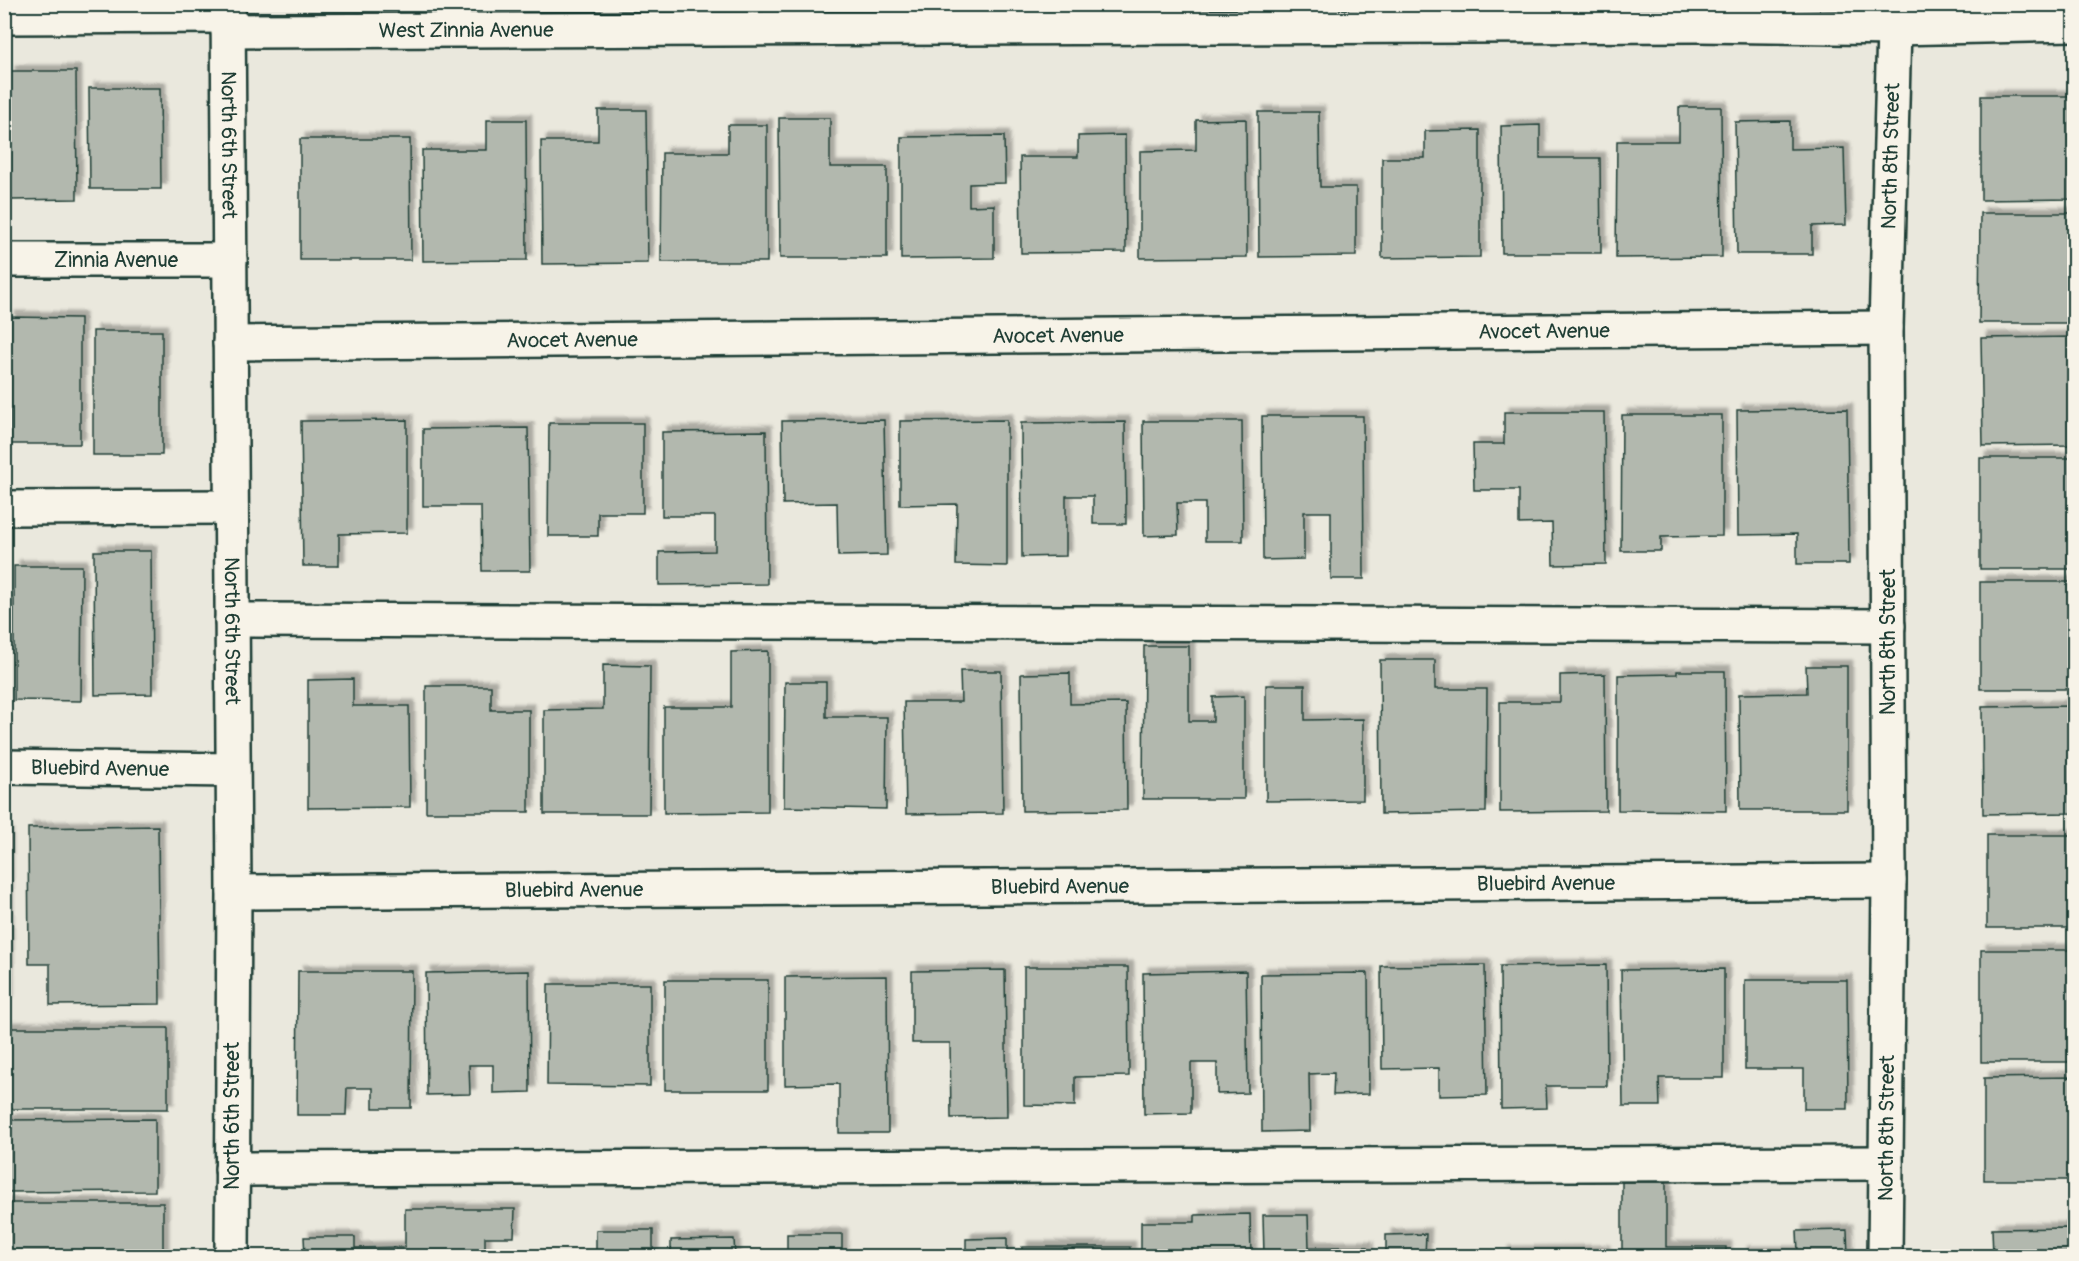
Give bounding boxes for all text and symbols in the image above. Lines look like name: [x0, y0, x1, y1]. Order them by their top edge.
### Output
street label: West Zinnia Avenue: [378, 16, 554, 44]
street label: North 6th Street: [215, 71, 243, 220]
street label: North 8th Street: [1875, 82, 1906, 230]
street label: Zinnia Avenue: [54, 247, 179, 274]
street label: Avocet Avenue: [1478, 317, 1611, 345]
street label: Avocet Avenue: [992, 321, 1125, 350]
street label: Avocet Avenue: [506, 326, 639, 354]
street label: North 6th Street: [218, 557, 246, 706]
street label: North 8th Street: [1875, 568, 1902, 715]
street label: Bluebird Avenue: [31, 754, 170, 783]
street label: Bluebird Avenue: [1477, 869, 1616, 897]
street label: Bluebird Avenue: [991, 873, 1130, 900]
street label: Bluebird Avenue: [505, 876, 644, 904]
street label: North 6th Street: [219, 1042, 246, 1190]
street label: North 8th Street: [1872, 1054, 1901, 1201]

